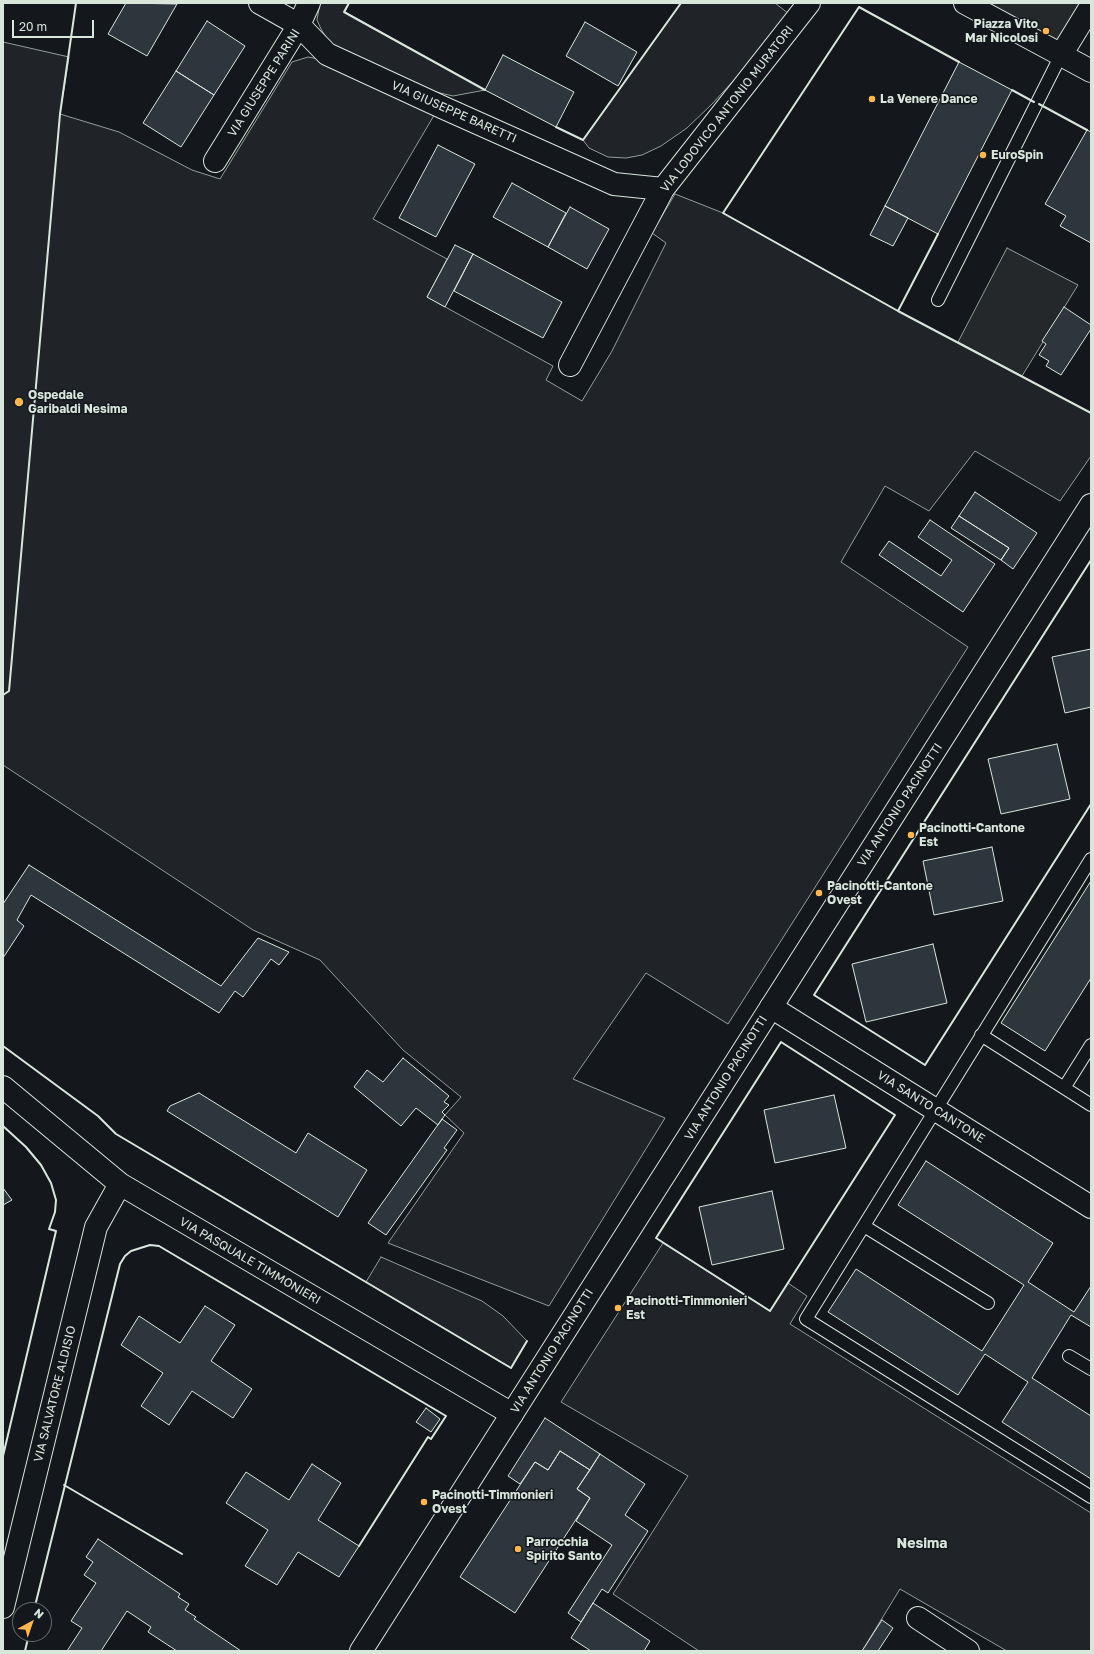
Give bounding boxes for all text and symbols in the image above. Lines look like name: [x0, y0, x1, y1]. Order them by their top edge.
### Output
scale bar: [14, 12, 96, 38]
place label: Piazza Vito Mar Nicolosi: [965, 17, 1038, 45]
text: 20 m: [19, 19, 47, 34]
street label: VIA LODOVICO ANTONIO MURATORI: [658, 23, 796, 195]
street label: VIA GIUSEPPE PARINI: [225, 26, 303, 140]
marker: Piazza Vito Mar Nicolosi: [1041, 26, 1051, 36]
street label: VIA GIUSEPPE BARETTI: [389, 78, 519, 146]
place label: La Venere Dance: [880, 92, 977, 106]
marker: La Venere Dance: [867, 94, 877, 104]
place label: EuroSpin: [991, 148, 1043, 162]
marker: EuroSpin: [978, 150, 988, 160]
place label: Ospedale Garibaldi Nesima: [28, 388, 127, 416]
marker: Ospedale Garibaldi Nesima: [13, 396, 25, 408]
street label: VIA ANTONIO PACINOTTI: [855, 741, 945, 869]
place label: Pacinotti-Cantone Est: [919, 821, 1025, 849]
marker: Pacinotti-Cantone Est: [906, 830, 916, 840]
place label: Pacinotti-Cantone Ovest: [827, 879, 933, 907]
marker: Pacinotti-Cantone Ovest: [814, 888, 824, 898]
street label: VIA ANTONIO PACINOTTI: [682, 1013, 770, 1143]
street label: VIA SANTO CANTONE: [875, 1068, 987, 1146]
street label: VIA PASQUALE TIMMONIERI: [177, 1215, 323, 1307]
street label: VIA ANTONIO PACINOTTI: [508, 1286, 596, 1416]
place label: Pacinotti-Timmonieri Est: [626, 1294, 747, 1322]
marker: Pacinotti-Timmonieri Est: [613, 1303, 623, 1313]
street label: VIA SALVATORE ALDISIO: [31, 1324, 79, 1464]
place label: Pacinotti-Timmonieri Ovest: [432, 1488, 553, 1516]
marker: Pacinotti-Timmonieri Ovest: [419, 1497, 429, 1507]
place label: Parrocchia Spirito Santo: [526, 1535, 602, 1563]
district label: Nesima: [897, 1536, 947, 1552]
marker: Parrocchia Spirito Santo: [513, 1544, 523, 1554]
north arrow: [12, 1602, 52, 1642]
text: N: [32, 1606, 47, 1621]

